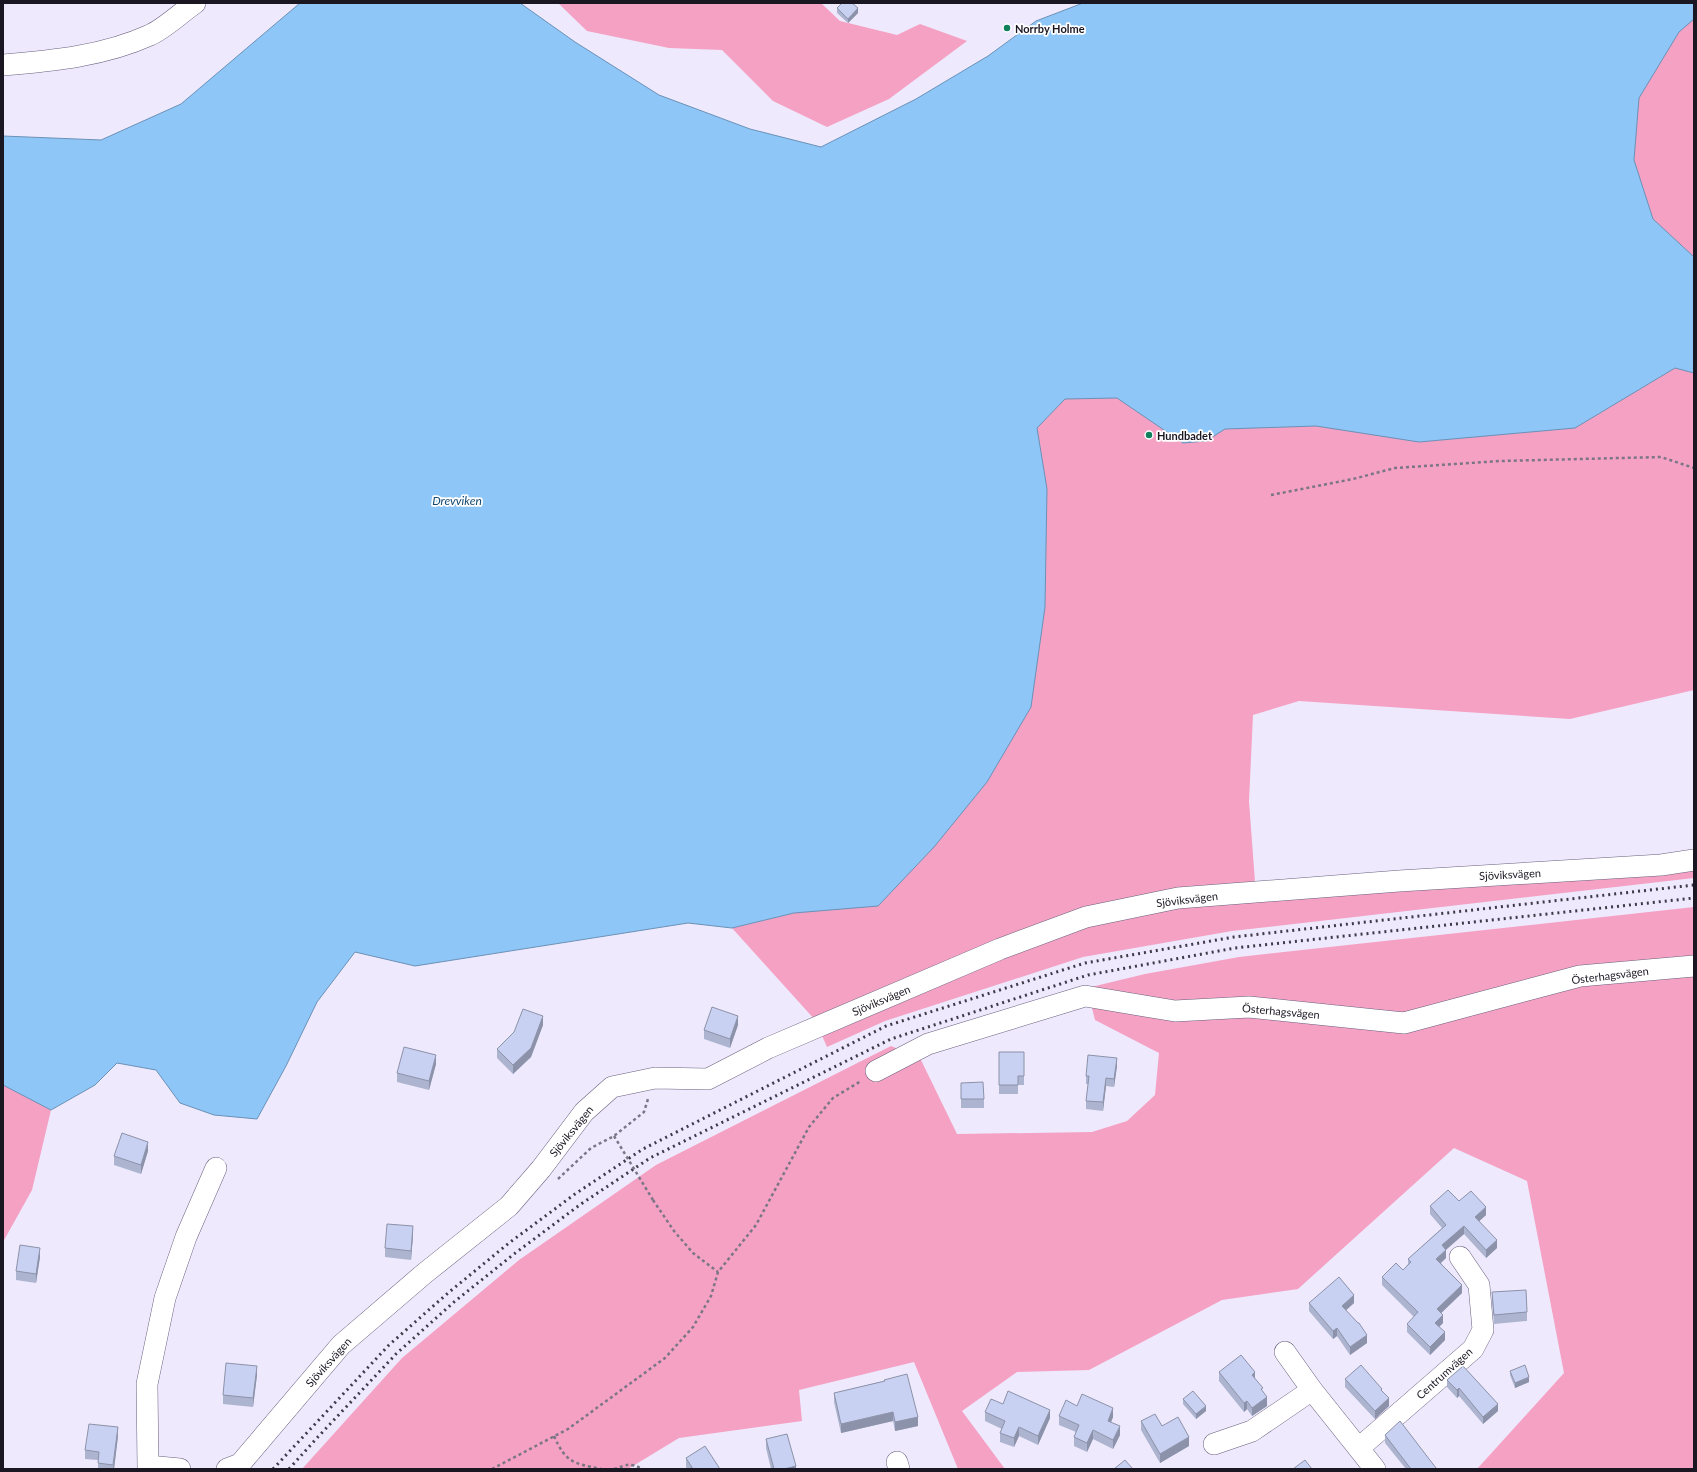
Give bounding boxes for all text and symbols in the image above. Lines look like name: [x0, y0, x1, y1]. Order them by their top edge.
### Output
place label: Norrby Holme: [1015, 22, 1085, 35]
marker: Norrby Holme: [1002, 23, 1012, 33]
place label: Hundbadet: [1157, 429, 1213, 442]
marker: Hundbadet: [1144, 430, 1154, 440]
water label: Drevviken: [432, 493, 482, 508]
street label: Sjöviksvägen: [1479, 866, 1541, 882]
street label: Sjöviksvägen: [1156, 889, 1218, 909]
street label: Österhagsvägen: [1571, 964, 1649, 986]
street label: Sjöviksvägen: [850, 982, 912, 1018]
street label: Österhagsvägen: [1242, 1001, 1320, 1021]
street label: Sjöviksvägen: [546, 1103, 596, 1159]
street label: Sjöviksvägen: [302, 1335, 354, 1389]
street label: Centrumvägen: [1413, 1345, 1475, 1401]

